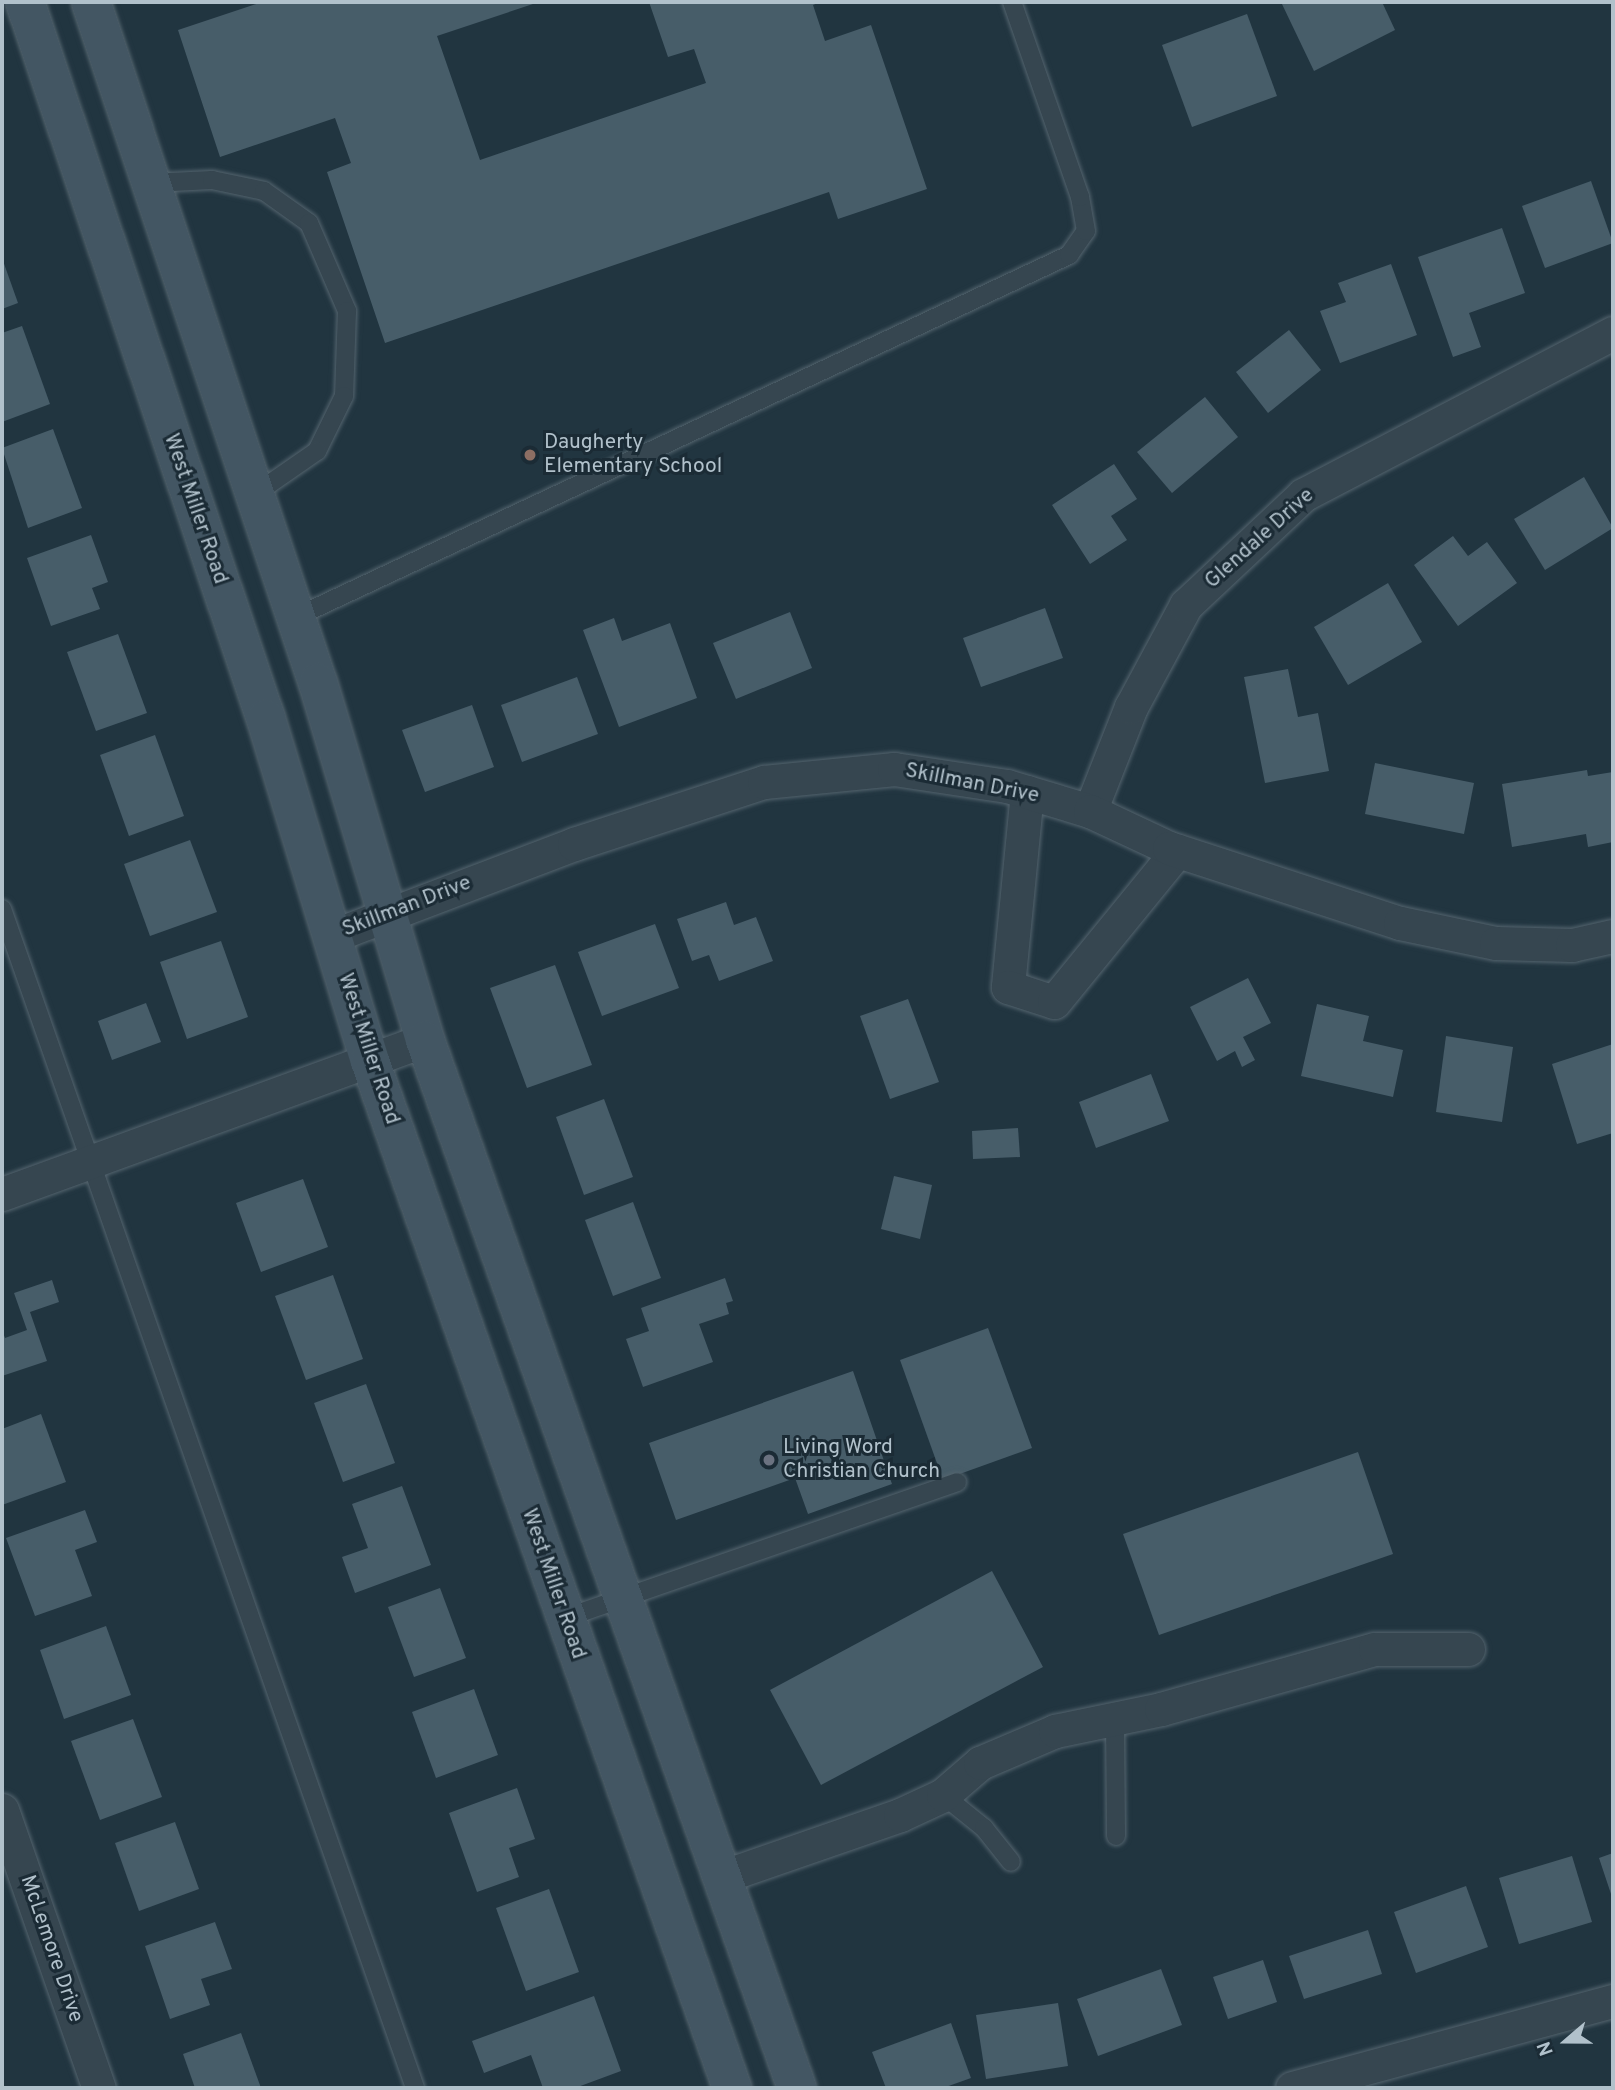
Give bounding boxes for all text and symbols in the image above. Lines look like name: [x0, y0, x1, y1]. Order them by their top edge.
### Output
place label: Daugherty Elementary School: [544, 430, 722, 480]
street label: West Miller Road: [157, 431, 233, 587]
marker: Daugherty Elementary School: [522, 447, 538, 463]
street label: Glendale Drive: [1200, 483, 1320, 595]
street label: Skillman Drive: [903, 759, 1041, 809]
street label: Skillman Drive: [339, 871, 475, 943]
street label: West Miller Road: [332, 970, 404, 1128]
place label: Living Word Christian Church: [783, 1435, 940, 1485]
marker: Living Word Christian Church: [761, 1452, 777, 1468]
street label: West Miller Road: [515, 1506, 591, 1662]
street label: McLemore Drive: [14, 1872, 88, 2026]
north arrow: [1531, 2006, 1601, 2076]
text: N: [1533, 2038, 1560, 2059]

